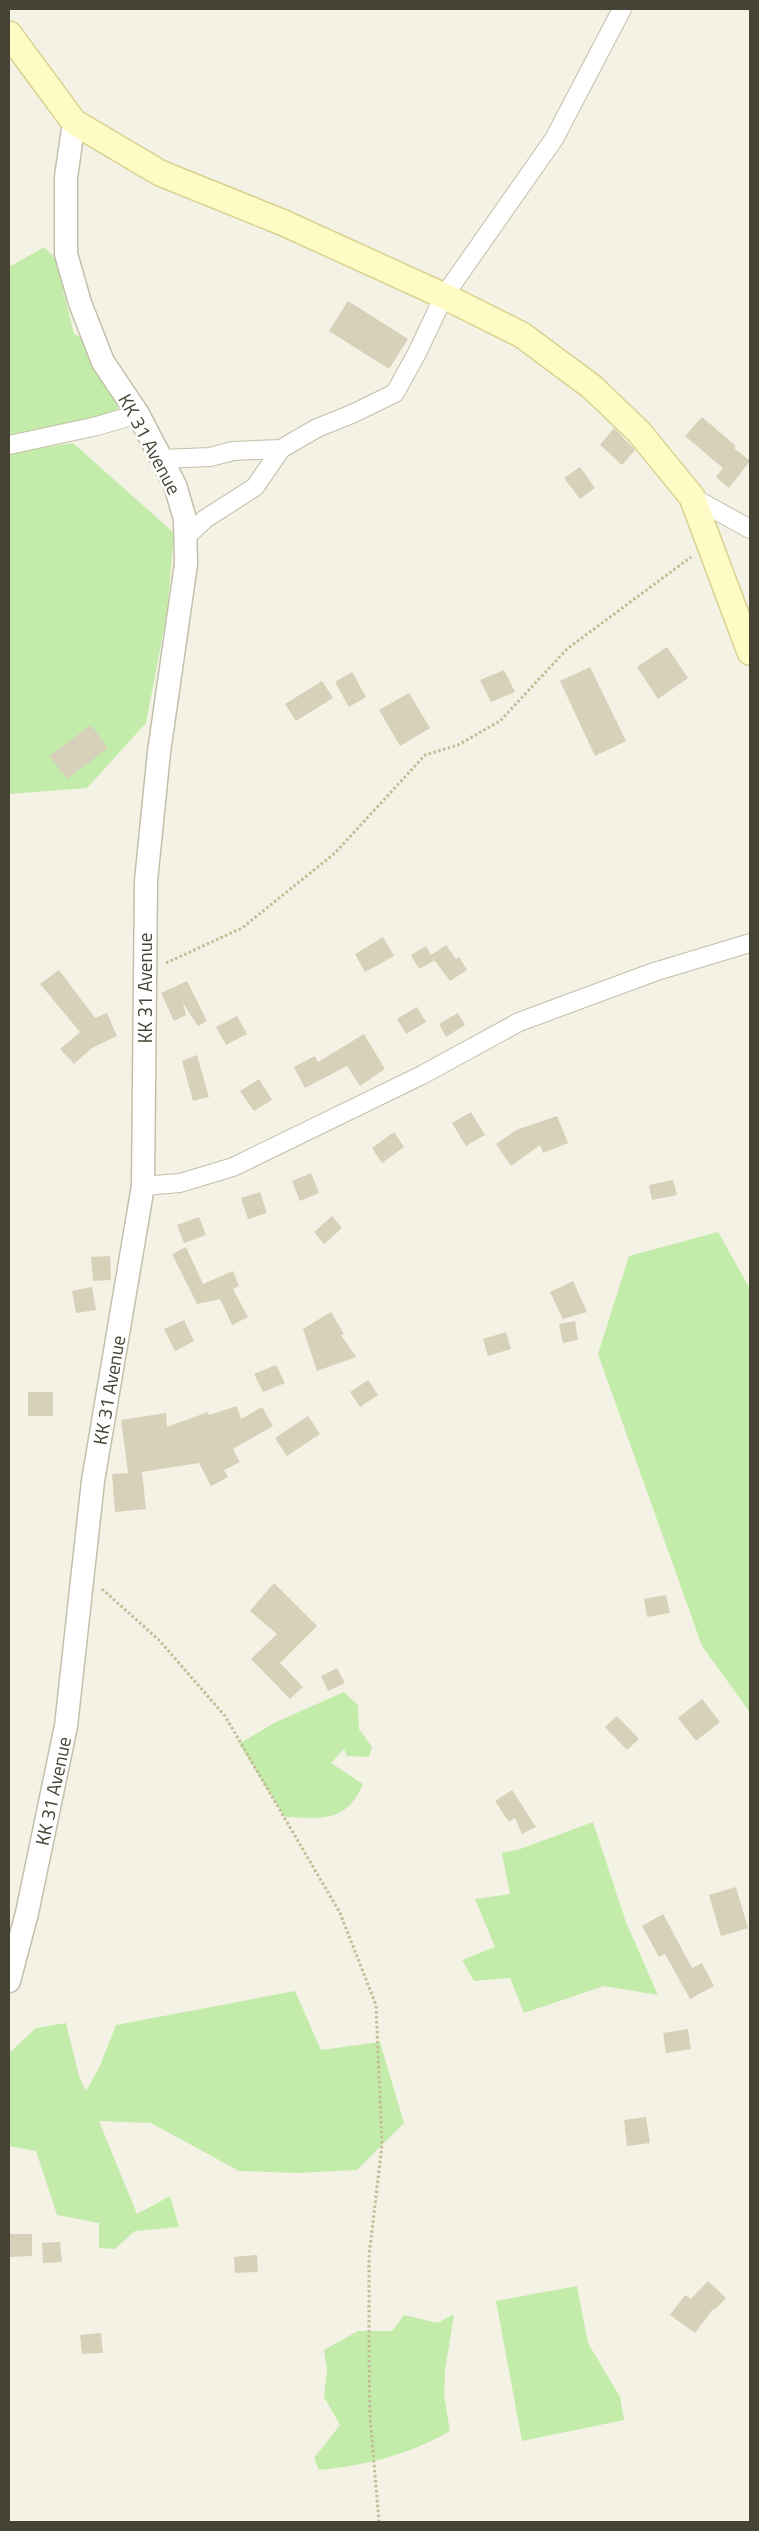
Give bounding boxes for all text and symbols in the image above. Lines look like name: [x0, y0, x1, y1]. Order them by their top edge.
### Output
street label: KK 31 Avenue: [112, 388, 189, 499]
street label: KK 31 Avenue: [130, 933, 159, 1043]
street label: KK 31 Avenue: [85, 1333, 132, 1447]
street label: KK 31 Avenue: [27, 1734, 78, 1848]

